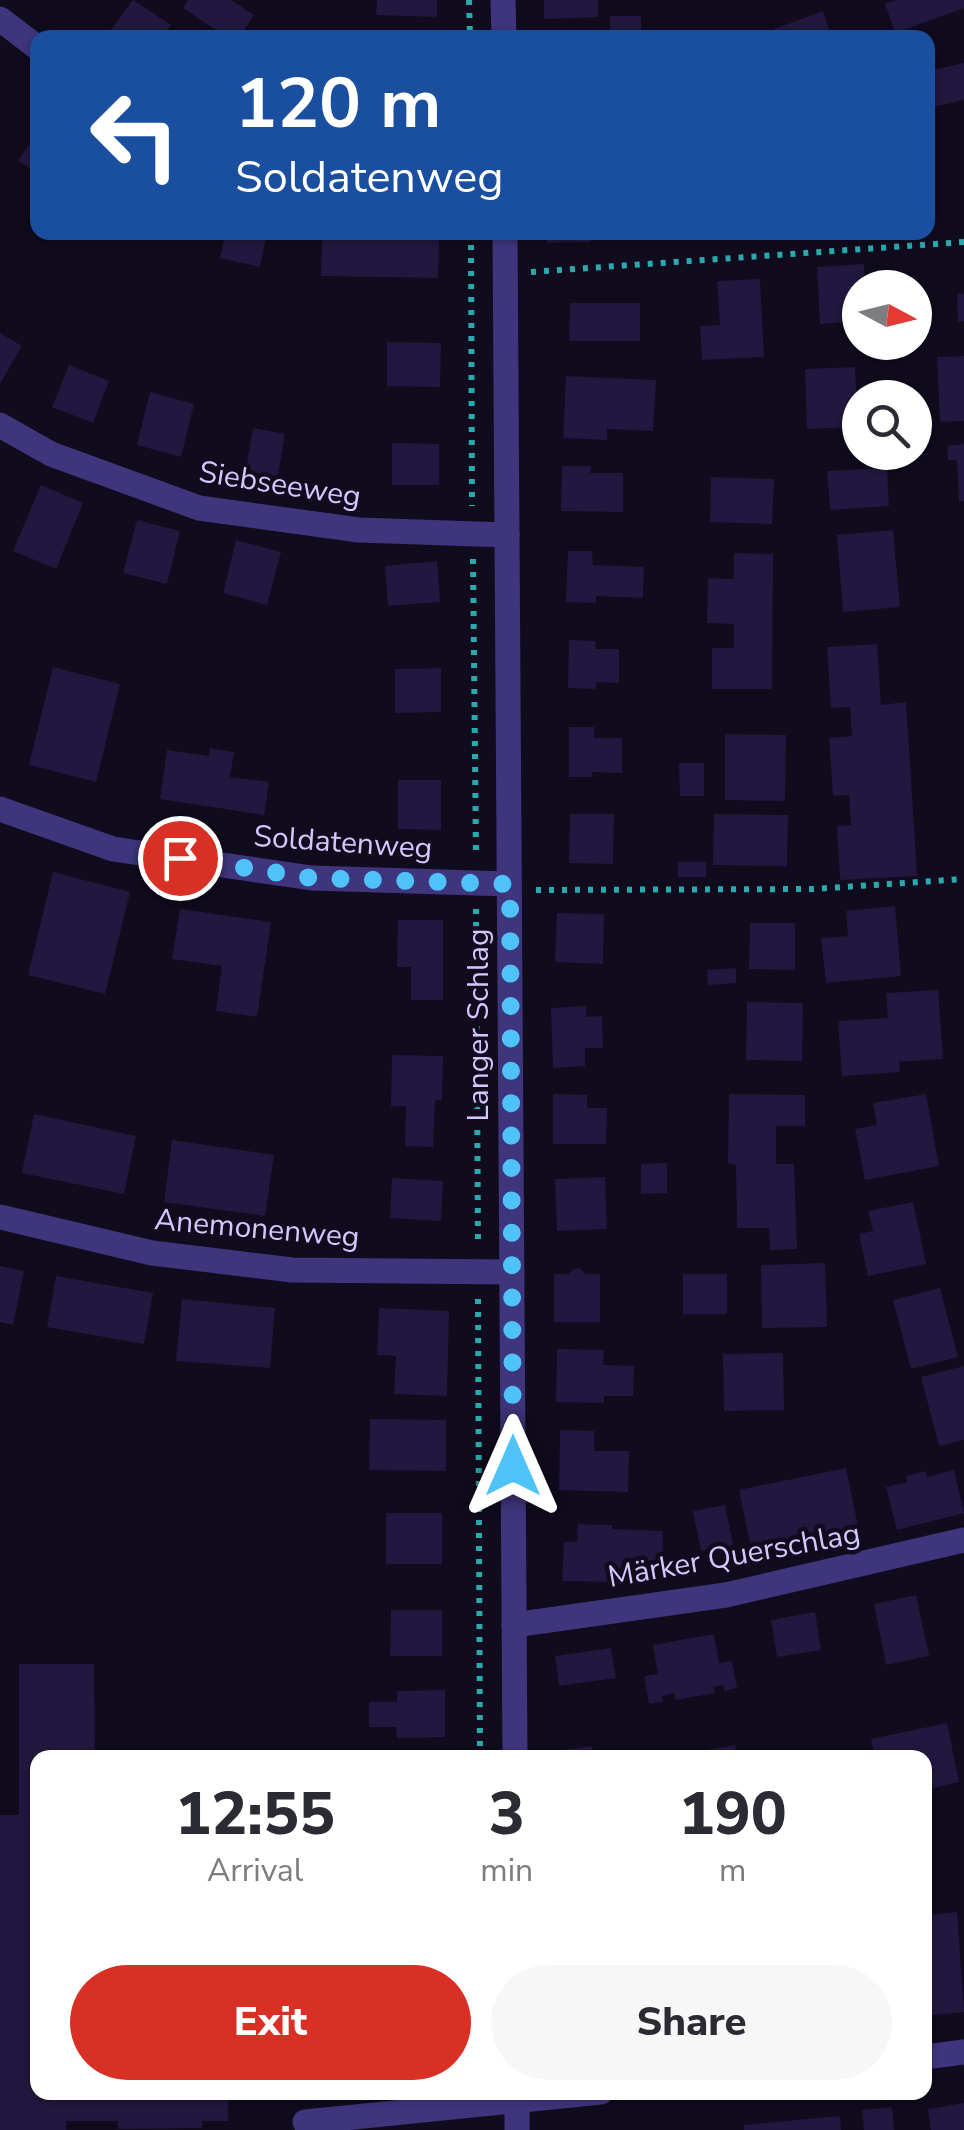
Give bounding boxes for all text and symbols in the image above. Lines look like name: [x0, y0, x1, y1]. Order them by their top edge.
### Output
text: 120 m: [235, 56, 441, 152]
icon: left: [70, 70, 200, 200]
text: Soldatenweg: [235, 147, 504, 208]
north arrow: [842, 270, 932, 360]
map controls: [842, 270, 932, 470]
button: search: [842, 380, 932, 470]
street label: Siebseeweg: [196, 451, 364, 518]
pin: [138, 816, 223, 901]
street label: Soldatenweg: [252, 816, 434, 869]
icon: arrive: [153, 831, 208, 886]
street label: Langer Schlag: [458, 929, 499, 1121]
street label: Anemonenweg: [153, 1199, 361, 1258]
position arrow: [461, 1414, 565, 1518]
street label: Märker Querschlag: [605, 1513, 863, 1598]
text: 12:55: [175, 1773, 335, 1855]
text: 3: [489, 1773, 525, 1855]
text: 190: [679, 1773, 787, 1855]
text: Arrival: [207, 1849, 303, 1892]
text: min: [480, 1849, 533, 1892]
text: m: [719, 1849, 746, 1892]
button: Exit: [70, 1965, 471, 2080]
button: Share: [491, 1965, 892, 2080]

